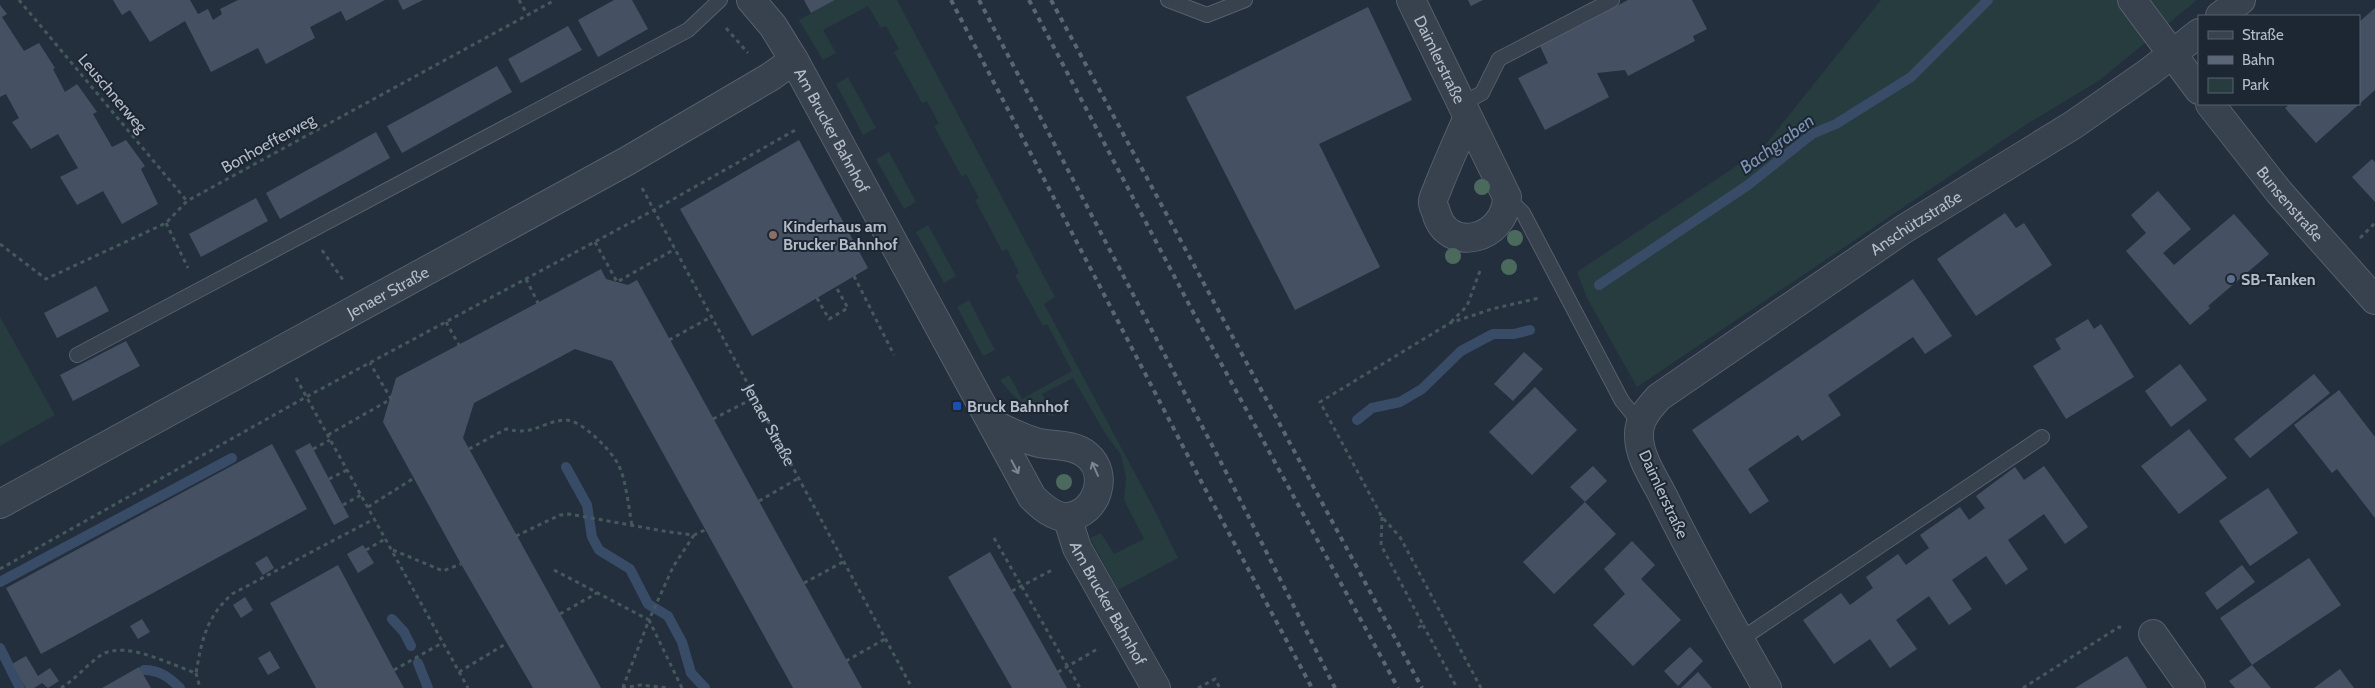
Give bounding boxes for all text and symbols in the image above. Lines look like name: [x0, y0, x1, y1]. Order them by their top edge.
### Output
street label: Daimlerstraße: [1410, 12, 1469, 107]
legend: [2198, 15, 2360, 105]
text: Straße: [2242, 26, 2284, 44]
street label: Leuschnerweg: [74, 50, 152, 137]
text: Bahn: [2242, 51, 2275, 69]
street label: Am Brucker Bahnhof: [790, 65, 874, 197]
text: Park: [2242, 76, 2269, 94]
street label: Bonhoefferweg: [218, 109, 319, 177]
water label: Bachgraben: [1735, 110, 1819, 178]
street label: Bunsenstraße: [2253, 163, 2327, 245]
street label: Anschützstraße: [1867, 187, 1965, 259]
place label: Kinderhaus am Brucker Bahnhof: [783, 217, 898, 254]
marker: Kinderhaus am Brucker Bahnhof: [767, 229, 779, 241]
street label: Jenaer Straße: [343, 262, 432, 323]
place label: SB-Tanken: [2241, 270, 2316, 289]
marker: SB-Tanken: [2225, 273, 2237, 285]
street label: Jenaer Straße: [739, 380, 799, 469]
place label: Bruck Bahnhof: [967, 397, 1069, 416]
marker: Bruck Bahnhof: [951, 400, 963, 412]
street label: Daimlerstraße: [1635, 447, 1692, 542]
one-way arrow: [1011, 459, 1021, 474]
one-way arrow: [1089, 462, 1099, 477]
street label: Am Brucker Bahnhof: [1066, 539, 1151, 669]

